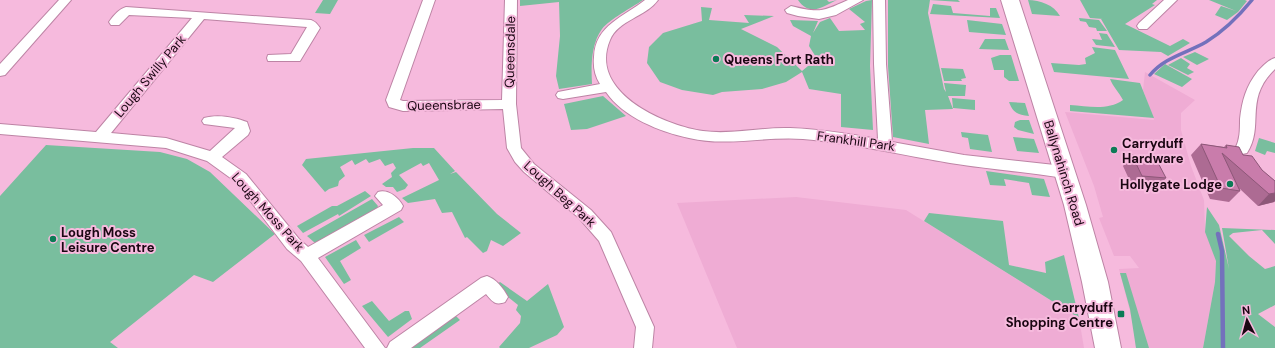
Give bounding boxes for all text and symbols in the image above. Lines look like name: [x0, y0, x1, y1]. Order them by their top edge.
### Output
street label: Queensdale: [501, 16, 519, 88]
street label: Lough Swilly Park: [110, 31, 190, 121]
place label: Queens Fort Rath: [724, 51, 834, 68]
marker: Queens Fort Rath: [711, 54, 721, 64]
street label: Queensbrae: [407, 96, 481, 114]
street label: Ballynahinch Road: [1040, 118, 1088, 228]
street label: Frankhill Park: [816, 127, 896, 155]
place label: Carryduff Hardware: [1122, 135, 1184, 167]
marker: Carryduff Hardware: [1109, 145, 1119, 155]
street label: Lough Beg Park: [520, 157, 600, 231]
street label: Lough Moss Park: [228, 169, 308, 255]
place label: Hollygate Lodge: [1120, 176, 1222, 193]
marker: Hollygate Lodge: [1225, 179, 1235, 189]
place label: Lough Moss Leisure Centre: [61, 224, 155, 256]
marker: Lough Moss Leisure Centre: [48, 234, 58, 244]
place label: Carryduff Shopping Centre: [1006, 299, 1113, 331]
north arrow: [1227, 300, 1267, 340]
text: N: [1241, 303, 1251, 317]
marker: Carryduff Shopping Centre: [1116, 309, 1126, 319]

